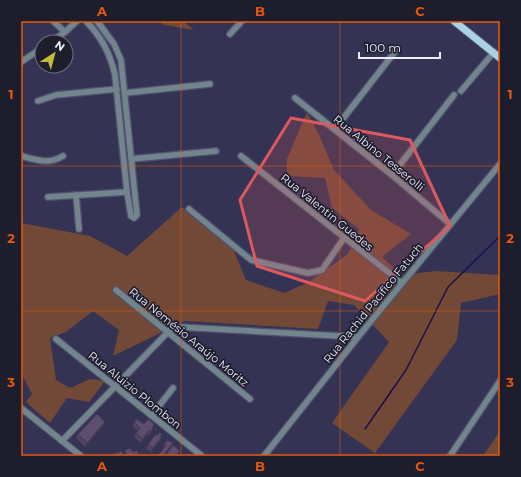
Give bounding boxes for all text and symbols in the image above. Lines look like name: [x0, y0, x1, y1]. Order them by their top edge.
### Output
text: A: [96, 3, 108, 19]
text: B: [255, 3, 265, 19]
text: C: [415, 3, 425, 19]
north arrow: [34, 34, 74, 74]
scale bar: [359, 34, 440, 60]
text: N: [52, 38, 68, 54]
text: 100 m: [365, 40, 401, 55]
text: 1: [8, 86, 14, 102]
text: 1: [507, 86, 513, 102]
street label: Rua Albino Tesserolli: [331, 112, 427, 194]
street label: Rua Valentin Guedes: [278, 170, 377, 254]
text: 2: [7, 230, 15, 246]
text: 2: [506, 230, 514, 246]
street label: Rua Rachid Pacífico Fatuch: [320, 240, 426, 366]
street label: Rua Nemésio Araújo Moritz: [126, 284, 252, 390]
street label: Rua Aluizio Plombon: [86, 348, 184, 432]
text: 3: [6, 374, 15, 390]
text: 3: [505, 374, 514, 390]
text: A: [96, 458, 108, 474]
text: B: [255, 458, 265, 474]
text: C: [415, 458, 425, 474]

